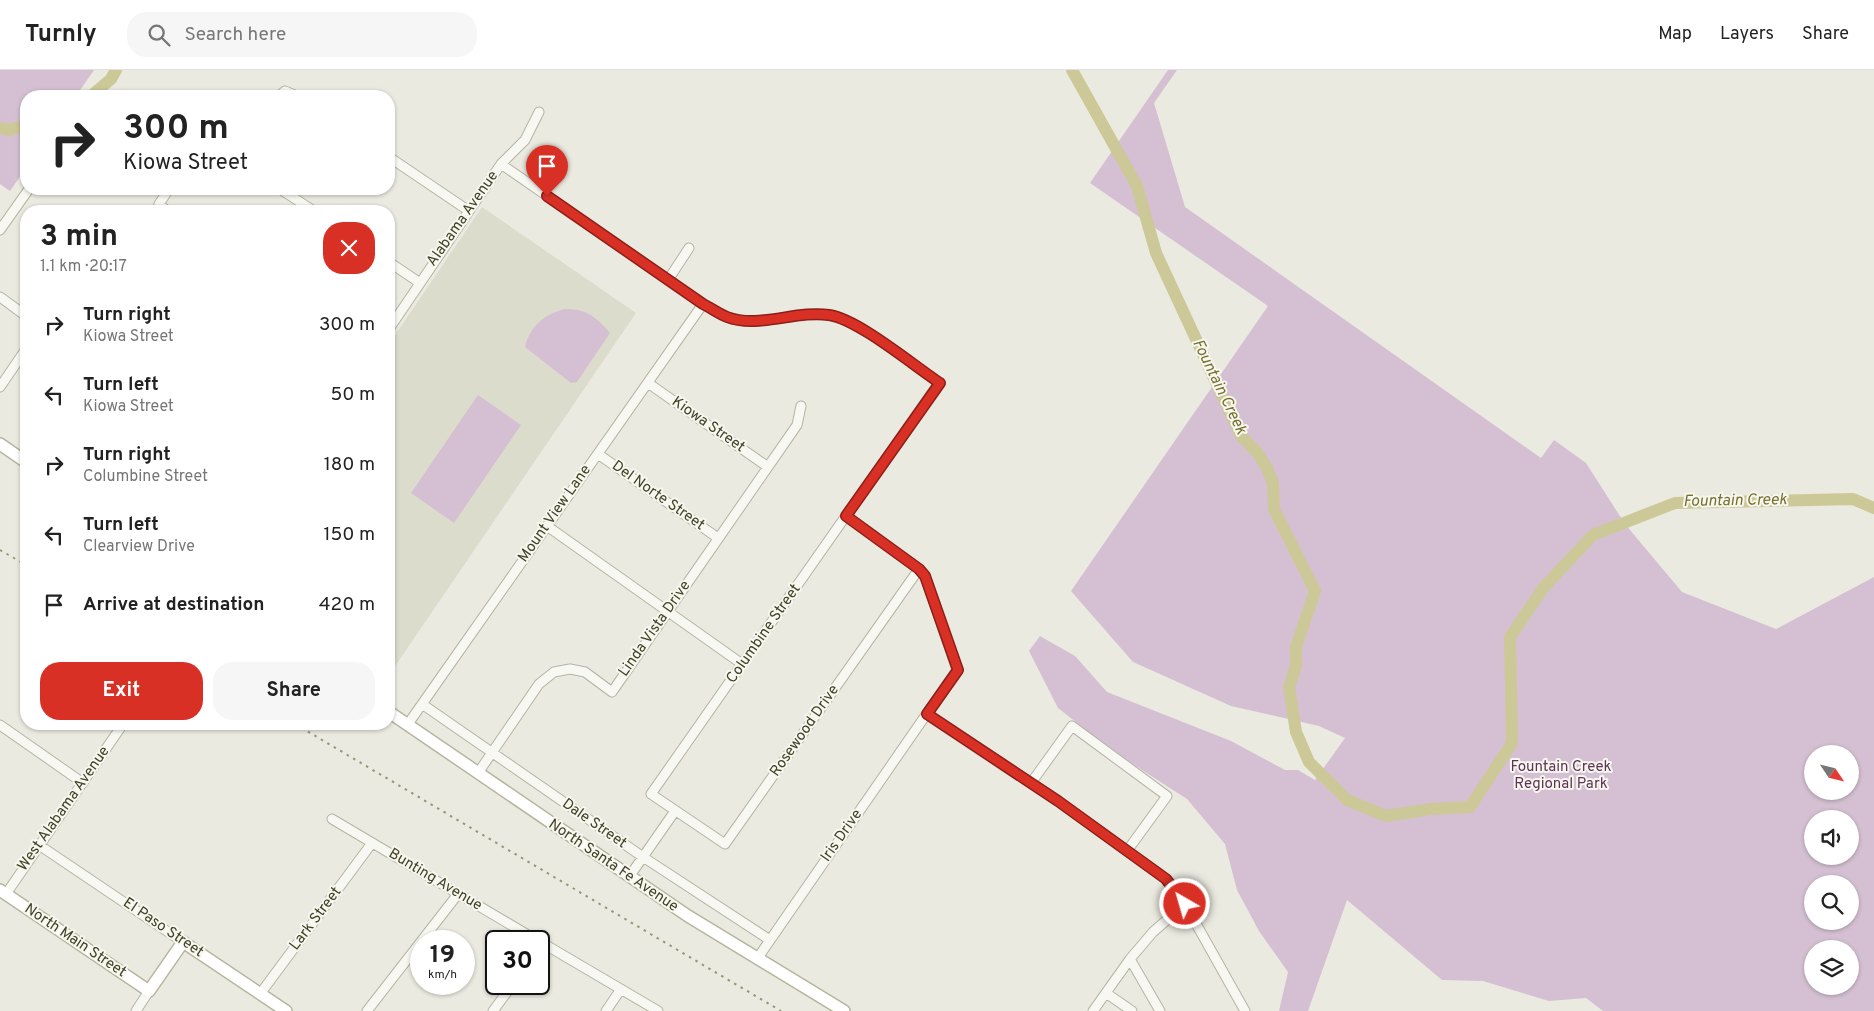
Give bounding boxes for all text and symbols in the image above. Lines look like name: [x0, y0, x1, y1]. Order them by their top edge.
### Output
search box: [127, 12, 477, 57]
text: Turnly: [25, 20, 97, 50]
icon: search: [145, 21, 173, 49]
text: Search here: [185, 23, 286, 47]
text: Map: [1658, 23, 1692, 46]
text: Layers: [1720, 23, 1774, 46]
text: Share: [1802, 23, 1849, 46]
text: 300 m: [123, 107, 229, 151]
icon: right: [40, 110, 105, 175]
pin: [526, 145, 568, 196]
text: Kiowa Street: [123, 150, 248, 177]
icon: arrive: [533, 152, 561, 180]
street label: Alabama Avenue: [423, 167, 503, 271]
text: 3 min: [40, 219, 118, 256]
button: close: [323, 222, 375, 274]
text: 1.1 km · 20:17: [40, 257, 127, 277]
text: Turn right: [83, 303, 171, 327]
icon: right: [40, 311, 68, 339]
text: 300 m: [319, 313, 375, 337]
text: Kiowa Street: [83, 327, 174, 347]
water label: Fountain Creek: [1187, 336, 1251, 439]
text: Turn left: [83, 373, 159, 397]
icon: left: [40, 381, 68, 409]
text: 50 m: [330, 383, 375, 407]
street label: Kiowa Street: [668, 393, 748, 457]
text: Kiowa Street: [83, 397, 174, 417]
text: Turn right: [83, 443, 171, 467]
icon: right: [40, 451, 68, 479]
text: 180 m: [324, 453, 375, 477]
street label: Del Norte Street: [608, 457, 708, 535]
street label: Mount View Lane: [514, 462, 596, 566]
text: Columbine Street: [83, 467, 208, 487]
water label: Fountain Creek: [1683, 490, 1788, 512]
text: Turn left: [83, 513, 159, 537]
icon: left: [40, 521, 68, 549]
text: 150 m: [323, 523, 375, 547]
text: Clearview Drive: [83, 537, 195, 557]
street label: Linda Vista Drive: [615, 577, 695, 681]
street label: Columbine Street: [723, 581, 805, 687]
icon: arrive: [40, 591, 68, 619]
text: Arrive at destination: [83, 593, 264, 617]
text: 420 m: [319, 593, 375, 617]
button: Exit: [40, 662, 203, 720]
button: Share: [213, 662, 375, 720]
street label: Rosewood Drive: [766, 681, 844, 781]
street label: West Alabama Avenue: [14, 743, 114, 875]
north arrow: [1804, 745, 1859, 800]
map controls: [1804, 745, 1859, 995]
park label: Fountain Creek Regional Park: [1510, 758, 1612, 794]
street label: Dale Street: [558, 795, 630, 853]
street label: Iris Drive: [817, 806, 867, 866]
button: sound: [1804, 810, 1859, 865]
street label: North Santa Fe Avenue: [544, 815, 682, 917]
street label: Bunting Avenue: [385, 845, 485, 915]
button: search: [1804, 875, 1859, 930]
position arrow: [1158, 877, 1210, 929]
street label: Lark Street: [286, 883, 346, 955]
street label: El Paso Street: [119, 894, 207, 962]
street label: North Main Street: [20, 900, 130, 982]
speed limit sign: 30: [485, 930, 550, 995]
text: 19: [430, 940, 455, 972]
button: layers: [1804, 940, 1859, 995]
text: km/h: [428, 967, 457, 983]

